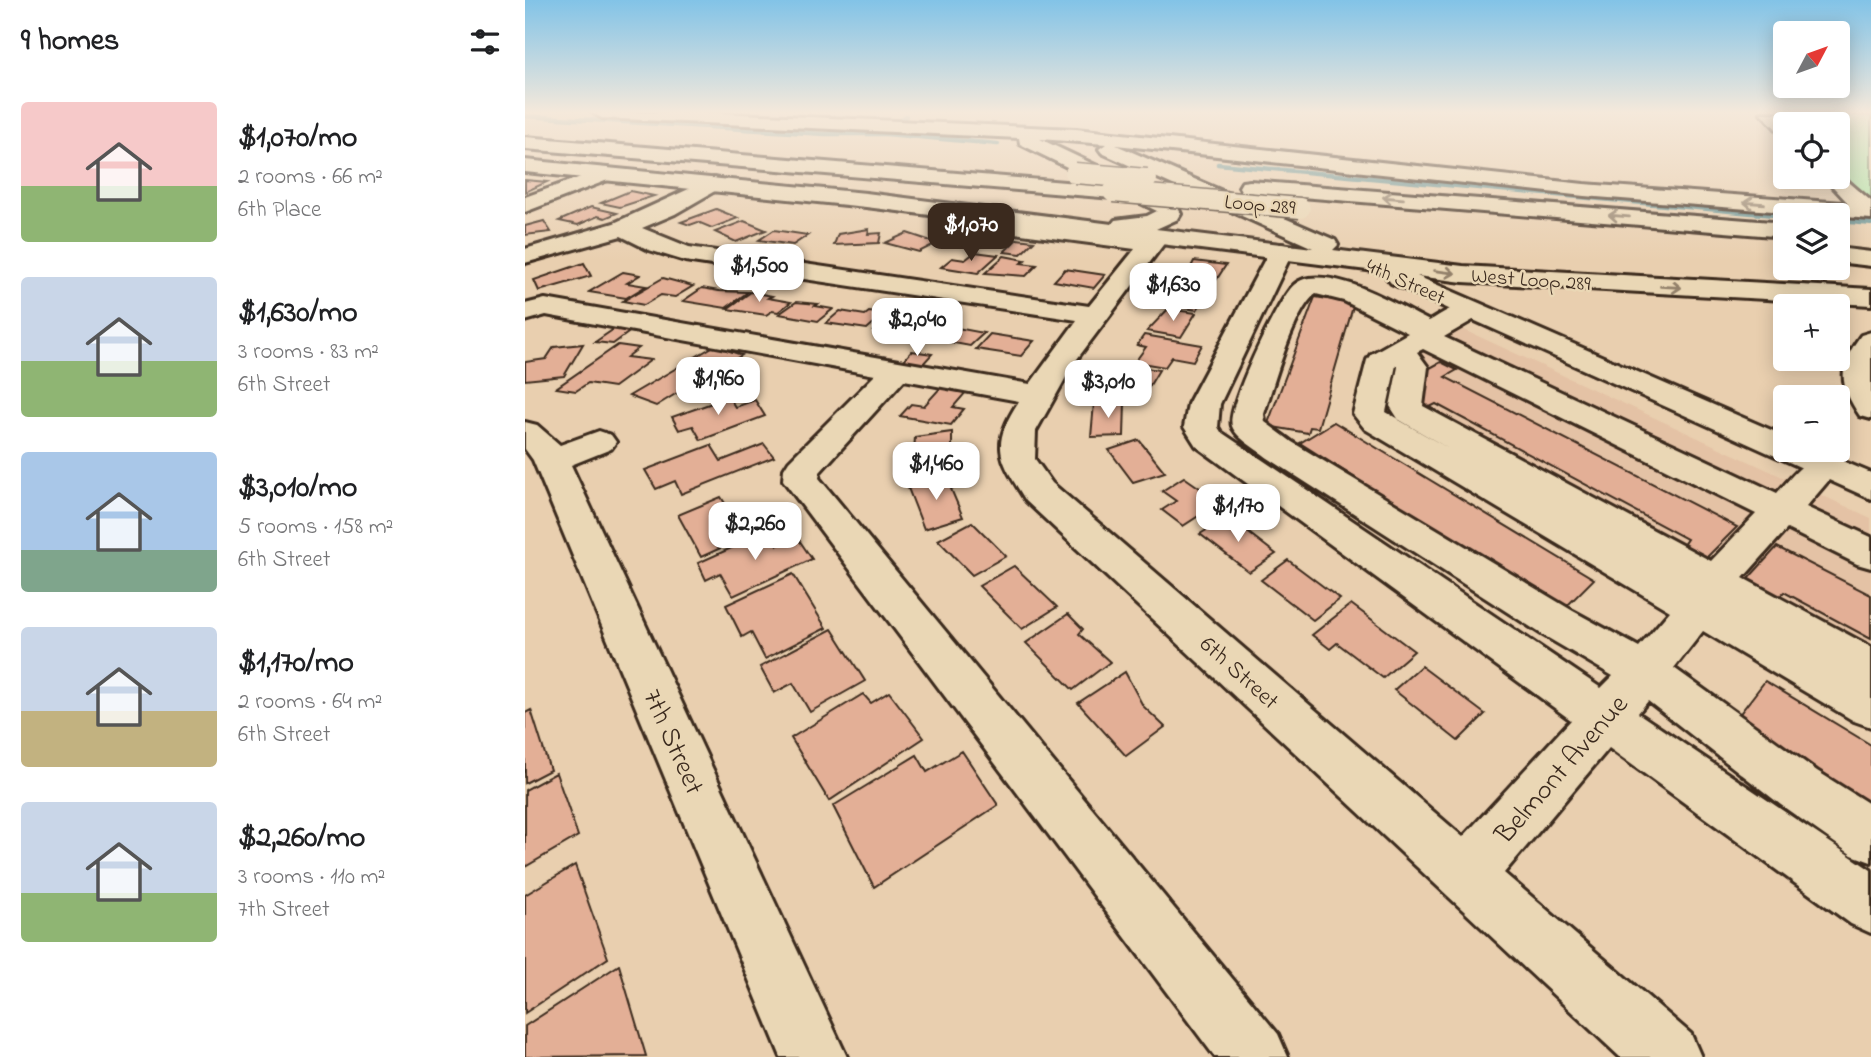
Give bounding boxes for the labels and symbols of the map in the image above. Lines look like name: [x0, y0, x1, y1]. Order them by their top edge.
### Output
north arrow: [1773, 21, 1850, 98]
street label: Loop 289: [1223, 188, 1297, 224]
one-way arrow: [1382, 191, 1404, 204]
one-way arrow: [1743, 196, 1766, 209]
pin: $1,070: [914, 204, 1028, 263]
one-way arrow: [1608, 209, 1631, 222]
pin: $1,500: [702, 244, 816, 304]
street label: 4th Street: [1361, 252, 1450, 314]
street label: West Loop 289: [1470, 262, 1592, 300]
pin: $1,630: [1116, 264, 1230, 323]
one-way arrow: [1433, 266, 1455, 279]
one-way arrow: [1660, 281, 1682, 294]
pin: $2,040: [860, 298, 974, 358]
pin: $1,960: [661, 358, 775, 417]
pin: $3,010: [1051, 360, 1165, 420]
pin: $1,460: [879, 442, 993, 502]
pin: $1,170: [1181, 484, 1295, 544]
pin: $2,260: [698, 503, 812, 562]
street label: 6th Street: [1191, 629, 1286, 719]
street label: 7th Street: [630, 683, 713, 802]
street label: Belmont Avenue: [1485, 686, 1640, 855]

